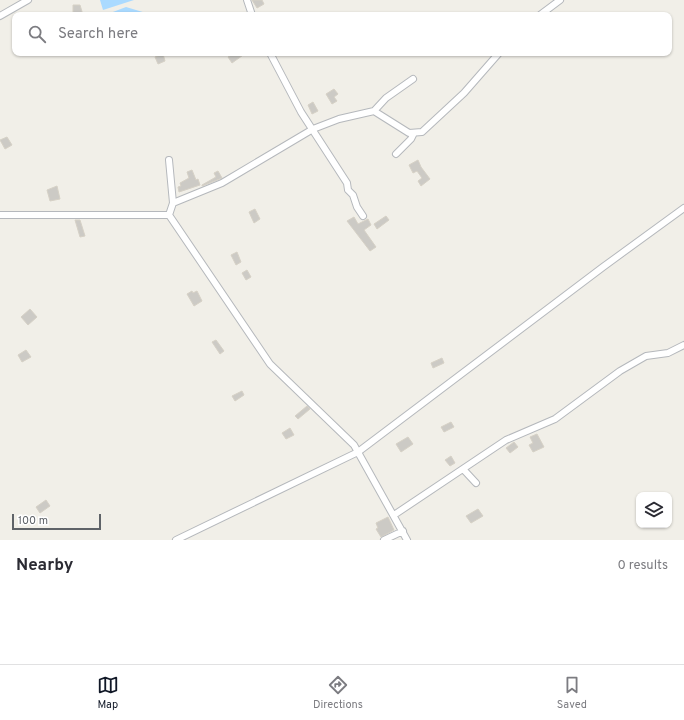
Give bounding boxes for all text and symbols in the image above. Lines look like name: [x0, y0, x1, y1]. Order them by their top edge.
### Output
search box: [12, 12, 672, 56]
icon: search: [26, 23, 48, 45]
text: Search here: [58, 25, 138, 44]
map controls: [636, 492, 672, 528]
button: layers: [636, 492, 672, 528]
scale bar: [12, 512, 101, 531]
text: 100 m: [18, 514, 48, 528]
text: Nearby: [16, 555, 73, 577]
text: 0 results: [617, 558, 668, 574]
tab: Map: [97, 674, 119, 712]
tab: Directions: [313, 674, 363, 712]
tab: Saved: [557, 674, 587, 712]

